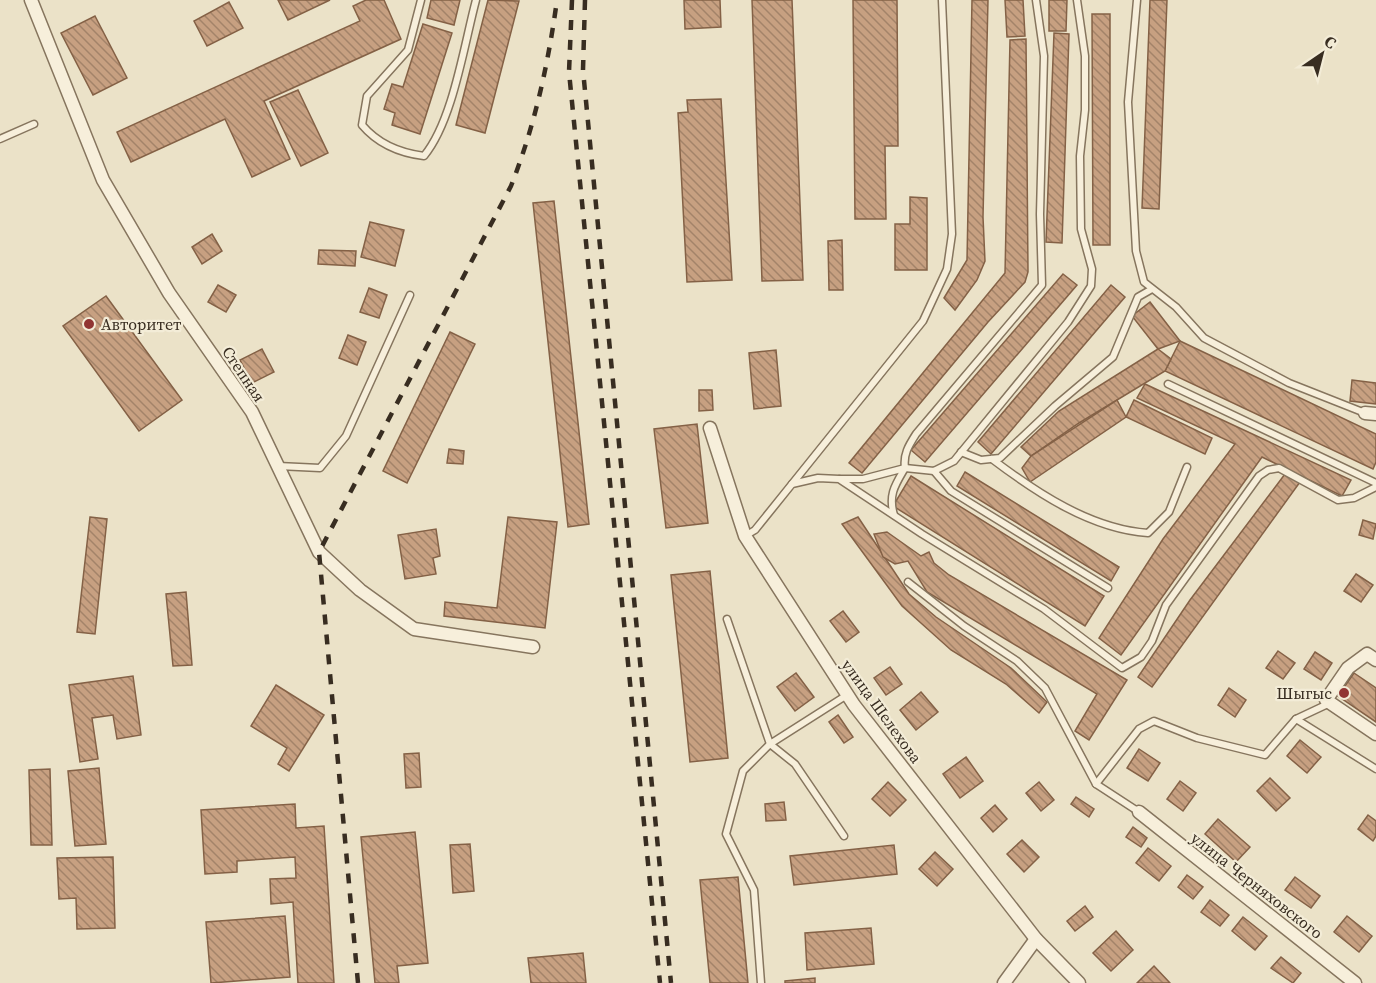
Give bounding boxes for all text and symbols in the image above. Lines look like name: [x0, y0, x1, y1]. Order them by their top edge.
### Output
north arrow: [1292, 24, 1352, 84]
text: С: [1320, 30, 1341, 54]
place label: Авторитет: [101, 313, 182, 335]
marker: Авторитет: [82, 317, 96, 331]
street label: Степная: [217, 342, 271, 406]
street label: улица Шелехова: [837, 655, 928, 768]
place label: Шыгыс: [1277, 682, 1332, 704]
marker: Шыгыс: [1337, 686, 1351, 700]
street label: улица Черняховского: [1186, 827, 1328, 944]

